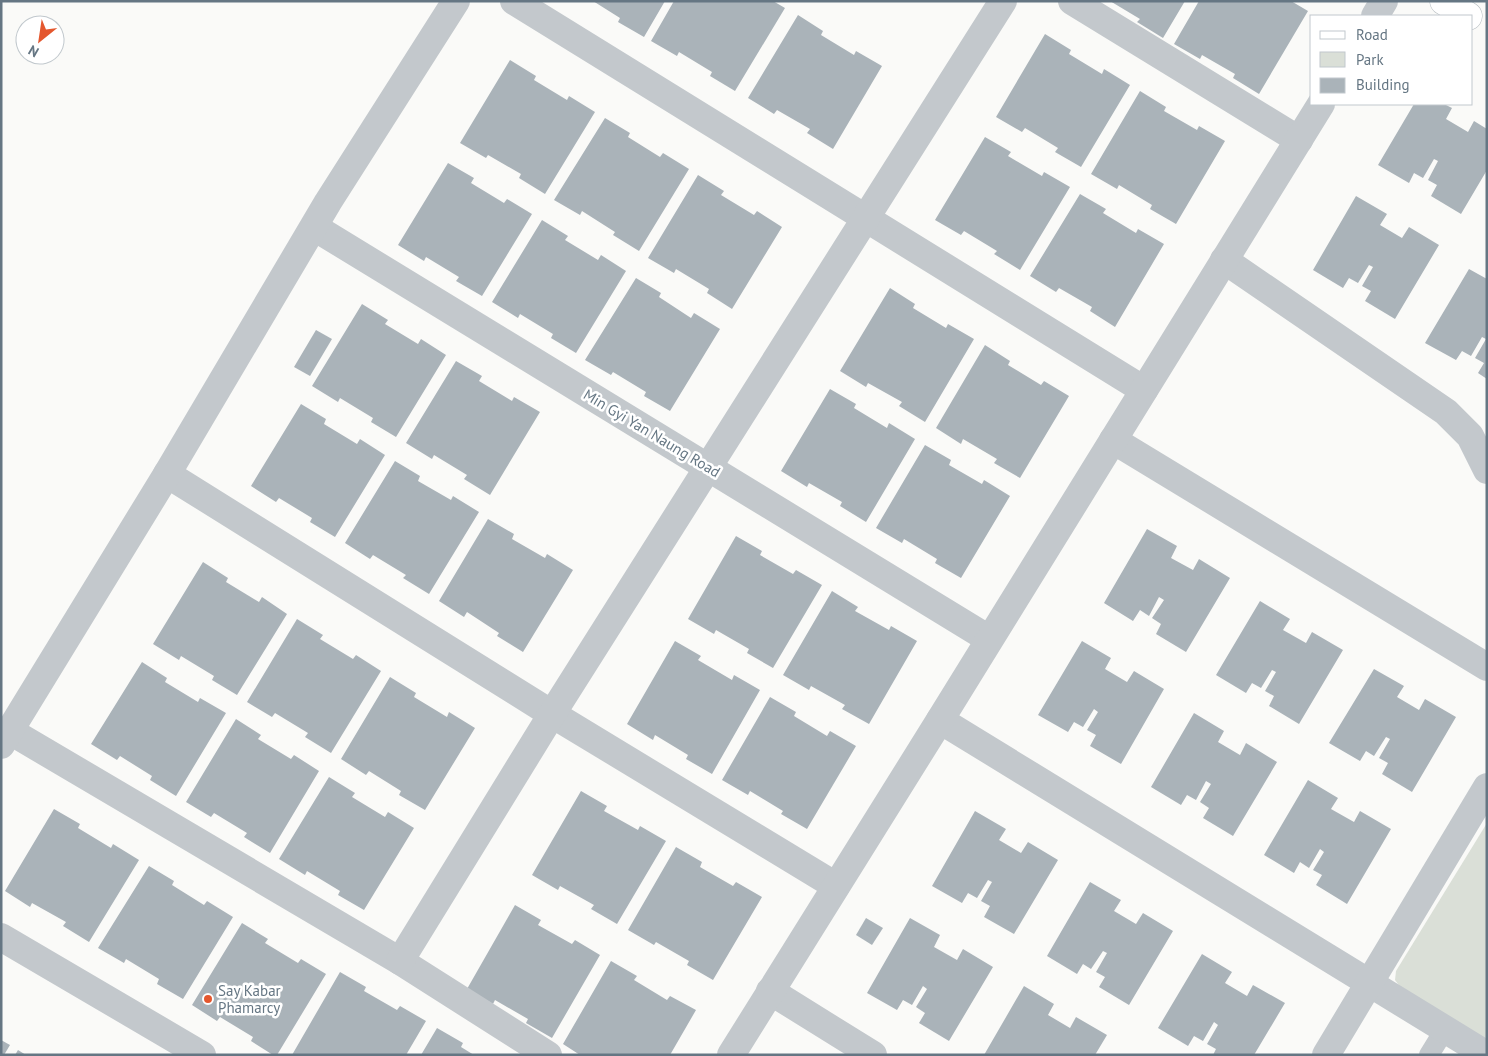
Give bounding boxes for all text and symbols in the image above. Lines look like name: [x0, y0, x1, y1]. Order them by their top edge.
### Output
north arrow: [15, 15, 65, 65]
legend: [1310, 15, 1473, 105]
text: Road: [1356, 25, 1388, 44]
text: N: [25, 41, 42, 61]
text: Park: [1356, 50, 1384, 69]
text: Building: [1356, 75, 1410, 94]
street label: Min Gyi Yan Naung Road: [580, 385, 724, 481]
place label: Say Kabar Phamarcy: [218, 981, 281, 1017]
marker: Say Kabar Phamarcy: [202, 993, 214, 1005]

